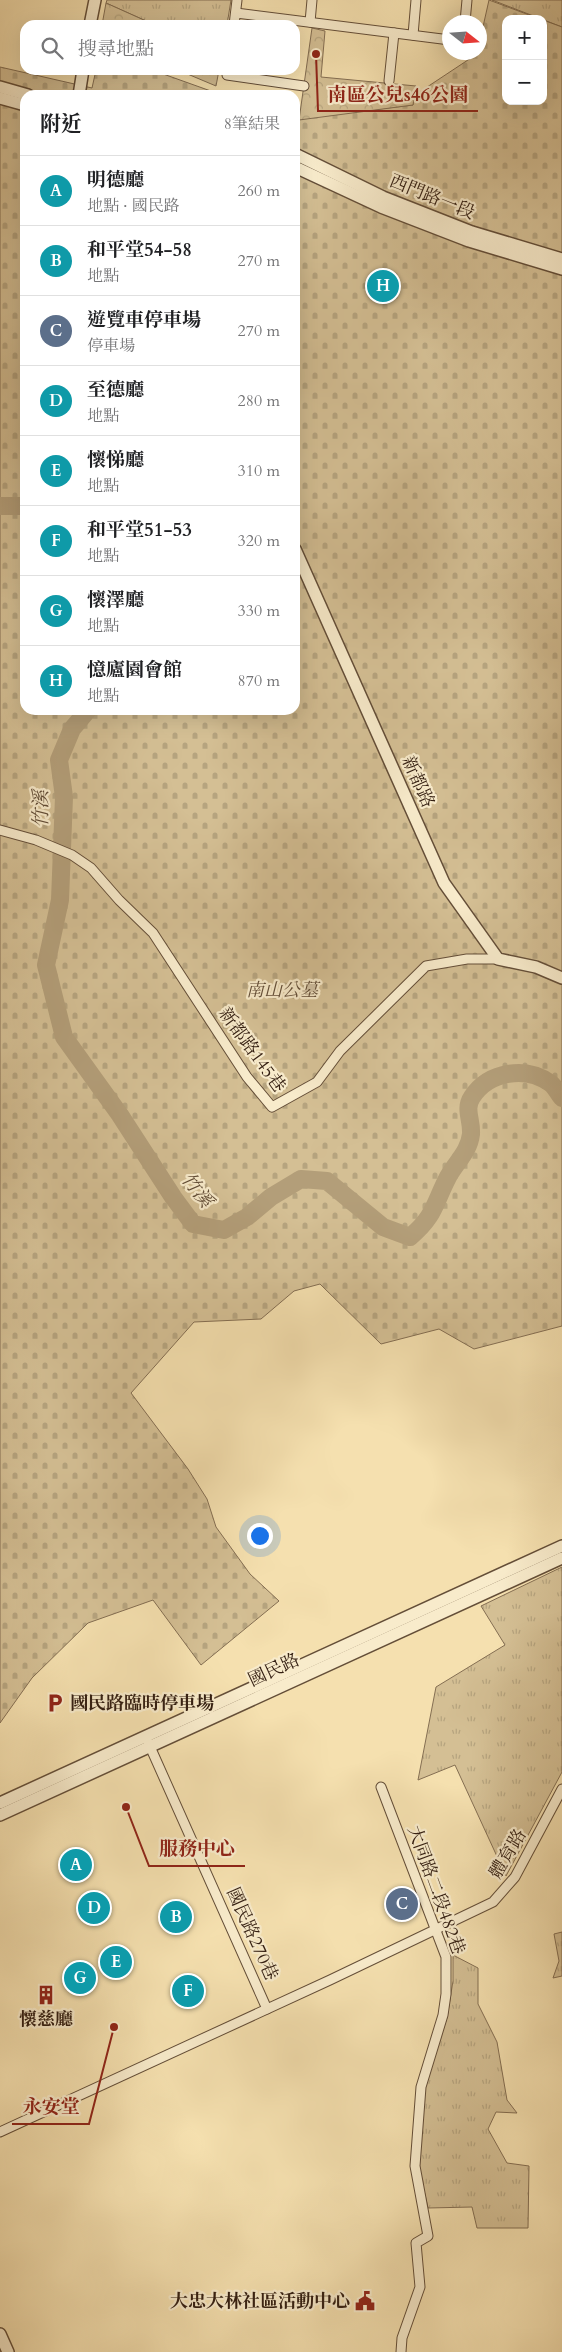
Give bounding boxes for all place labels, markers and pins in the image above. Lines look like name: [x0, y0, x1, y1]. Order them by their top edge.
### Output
callout: 南區公兒s46公園: [318, 77, 478, 111]
pin: H: [367, 267, 399, 305]
place label: 國民路臨時停車場: [70, 1691, 214, 1716]
parking icon: 國民路臨時停車場: [44, 1692, 66, 1714]
callout: 服務中心: [149, 1832, 245, 1866]
pin: A: [60, 1846, 92, 1884]
pin: C: [386, 1885, 418, 1923]
pin: D: [78, 1889, 110, 1927]
pin: B: [160, 1898, 192, 1936]
pin: E: [100, 1943, 132, 1981]
pin: G: [64, 1959, 96, 1997]
pin: F: [172, 1972, 204, 2010]
building icon: 懷慈廳: [35, 1984, 57, 2006]
place label: 懷慈廳: [19, 2007, 73, 2032]
callout: 永安堂: [12, 2090, 89, 2124]
place label: 大忠大林社區活動中心: [170, 2289, 350, 2314]
public building icon: 大忠大林社區活動中心: [354, 2290, 376, 2312]

